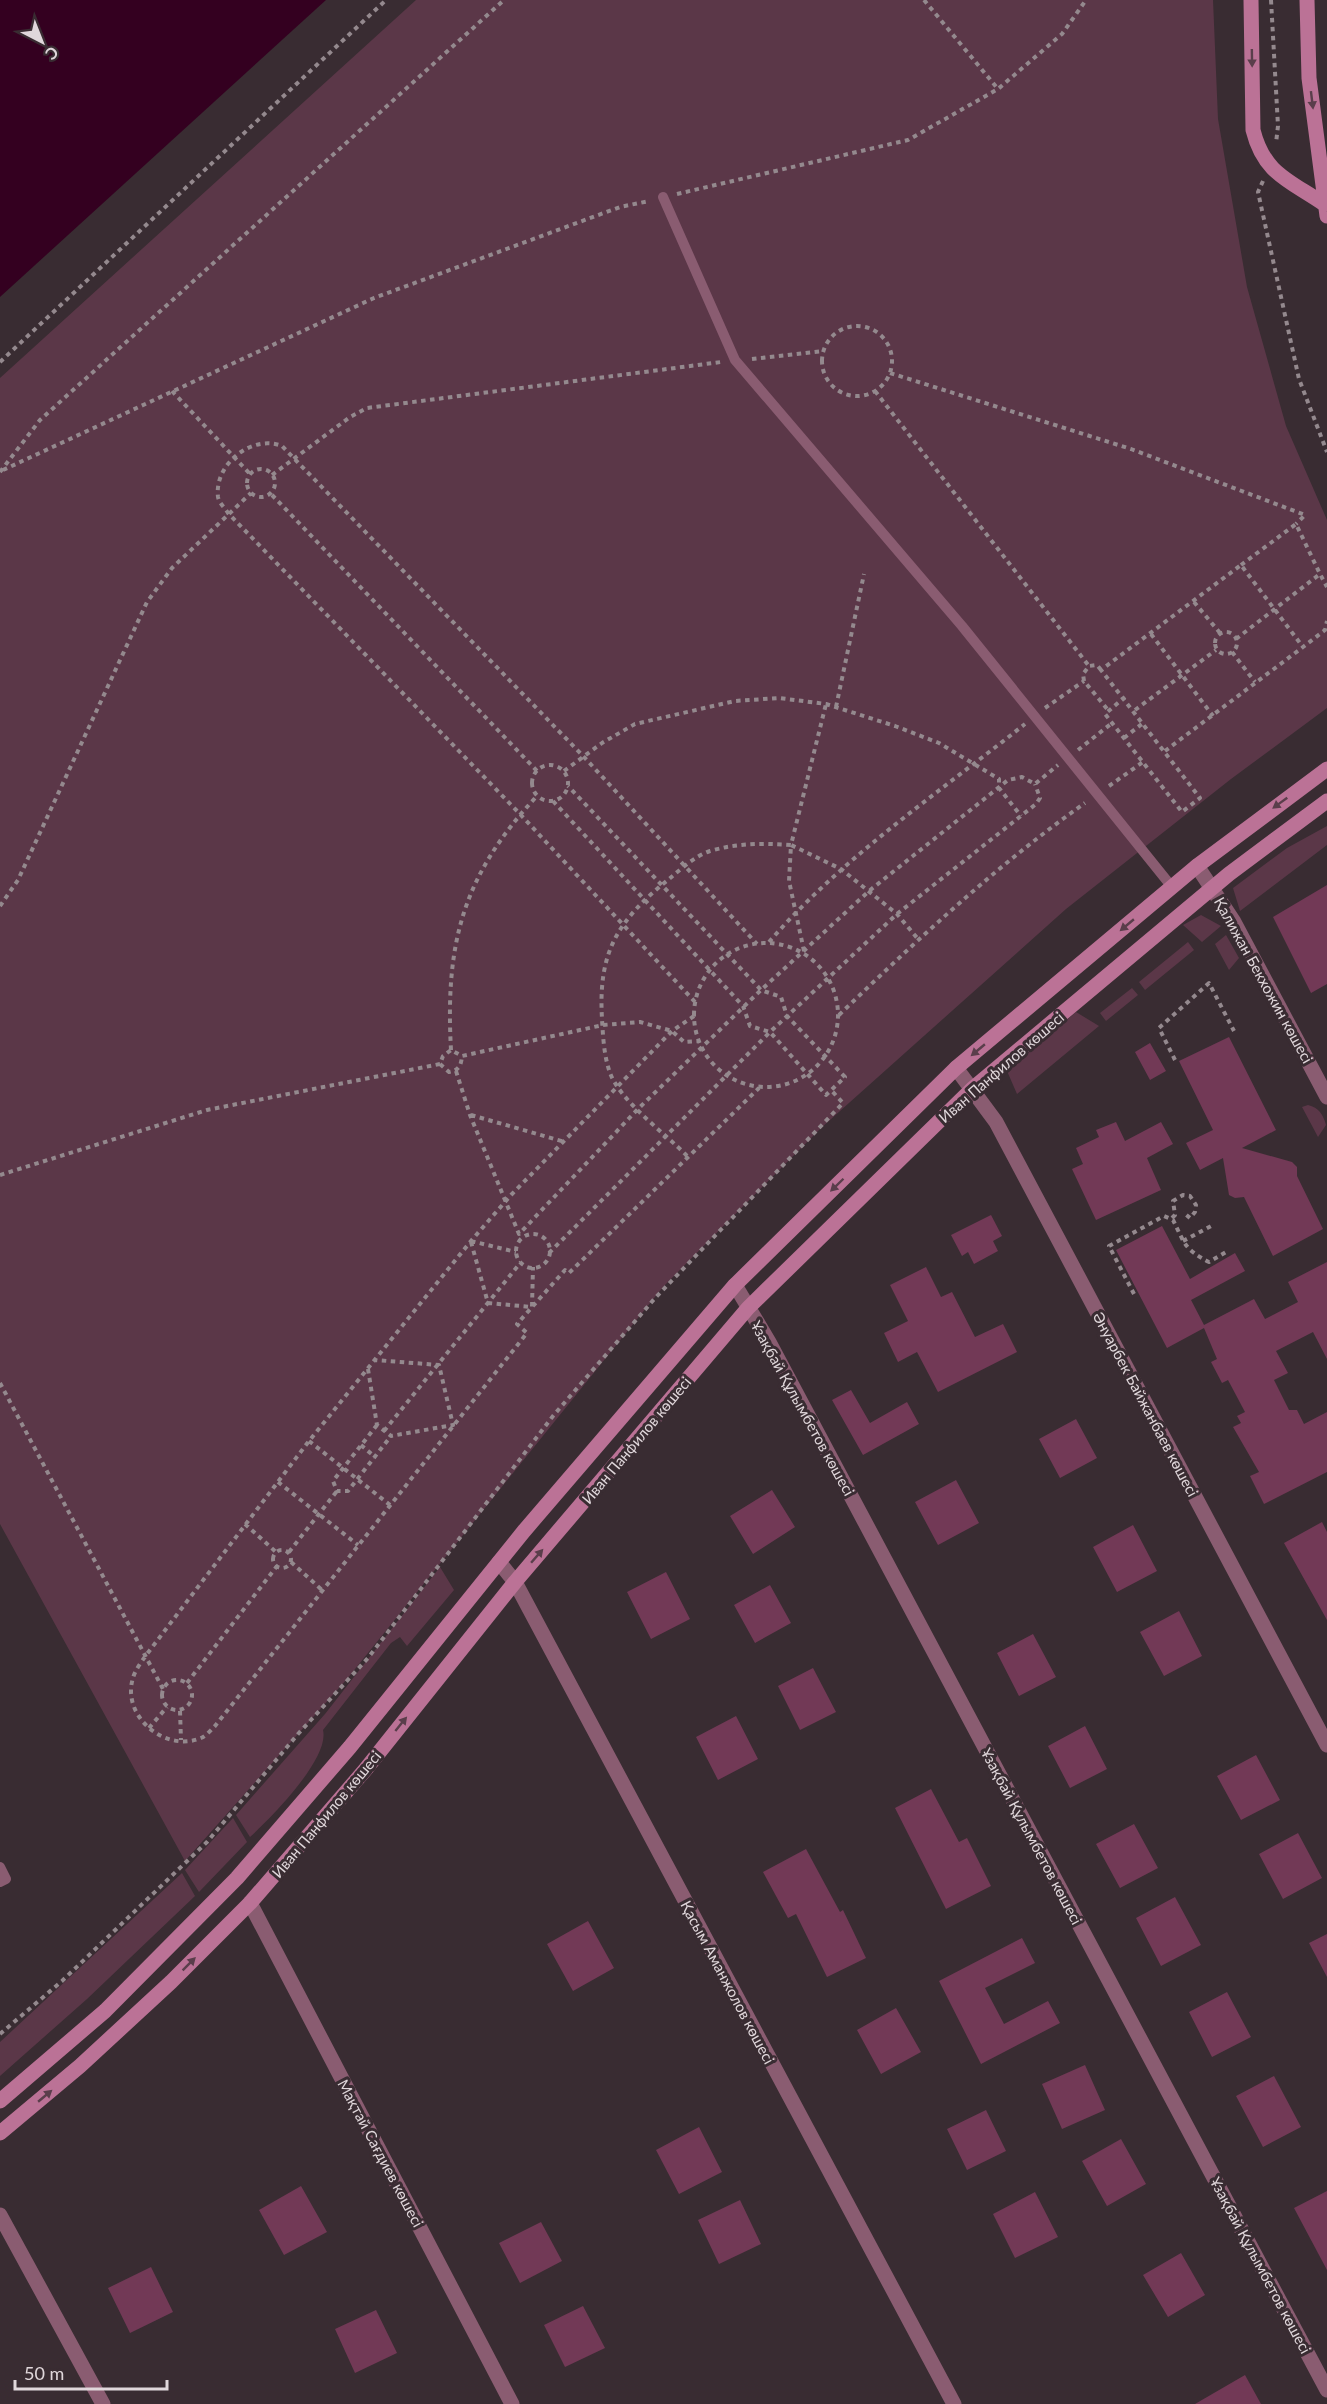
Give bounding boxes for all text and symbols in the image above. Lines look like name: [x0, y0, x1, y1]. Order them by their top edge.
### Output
north arrow: [12, 12, 72, 72]
text: С: [42, 43, 63, 64]
one-way arrow: [1247, 49, 1257, 68]
one-way arrow: [1307, 91, 1316, 110]
one-way arrow: [1272, 797, 1287, 809]
street label: Қалижан Бекхожин көшесі: [1211, 894, 1317, 1066]
one-way arrow: [1119, 918, 1135, 931]
street label: Иван Панфилов көшесі: [935, 1008, 1067, 1126]
one-way arrow: [971, 1043, 986, 1056]
one-way arrow: [829, 1178, 844, 1192]
street label: Әнуарбек Байжанбаев көшесі: [1090, 1309, 1202, 1499]
street label: Ұзақбай Құлымбетов көшесі: [747, 1317, 859, 1499]
street label: Иван Панфилов көшесі: [578, 1373, 694, 1507]
one-way arrow: [531, 1548, 544, 1564]
one-way arrow: [395, 1716, 408, 1732]
street label: Ұзақбай Құлымбетов көшесі: [978, 1745, 1086, 1927]
street label: Иван Панфилов көшесі: [268, 1747, 384, 1881]
street label: Қасым Аманжолов көшесі: [677, 1897, 779, 2067]
one-way arrow: [181, 1958, 195, 1972]
street label: Мақтай Сағдиев көшесі: [334, 2076, 428, 2230]
one-way arrow: [37, 2089, 53, 2102]
street label: Ұзақбай Құлымбетов көшесі: [1207, 2174, 1315, 2356]
scale bar: [15, 2353, 166, 2391]
text: 50 m: [24, 2362, 64, 2384]

